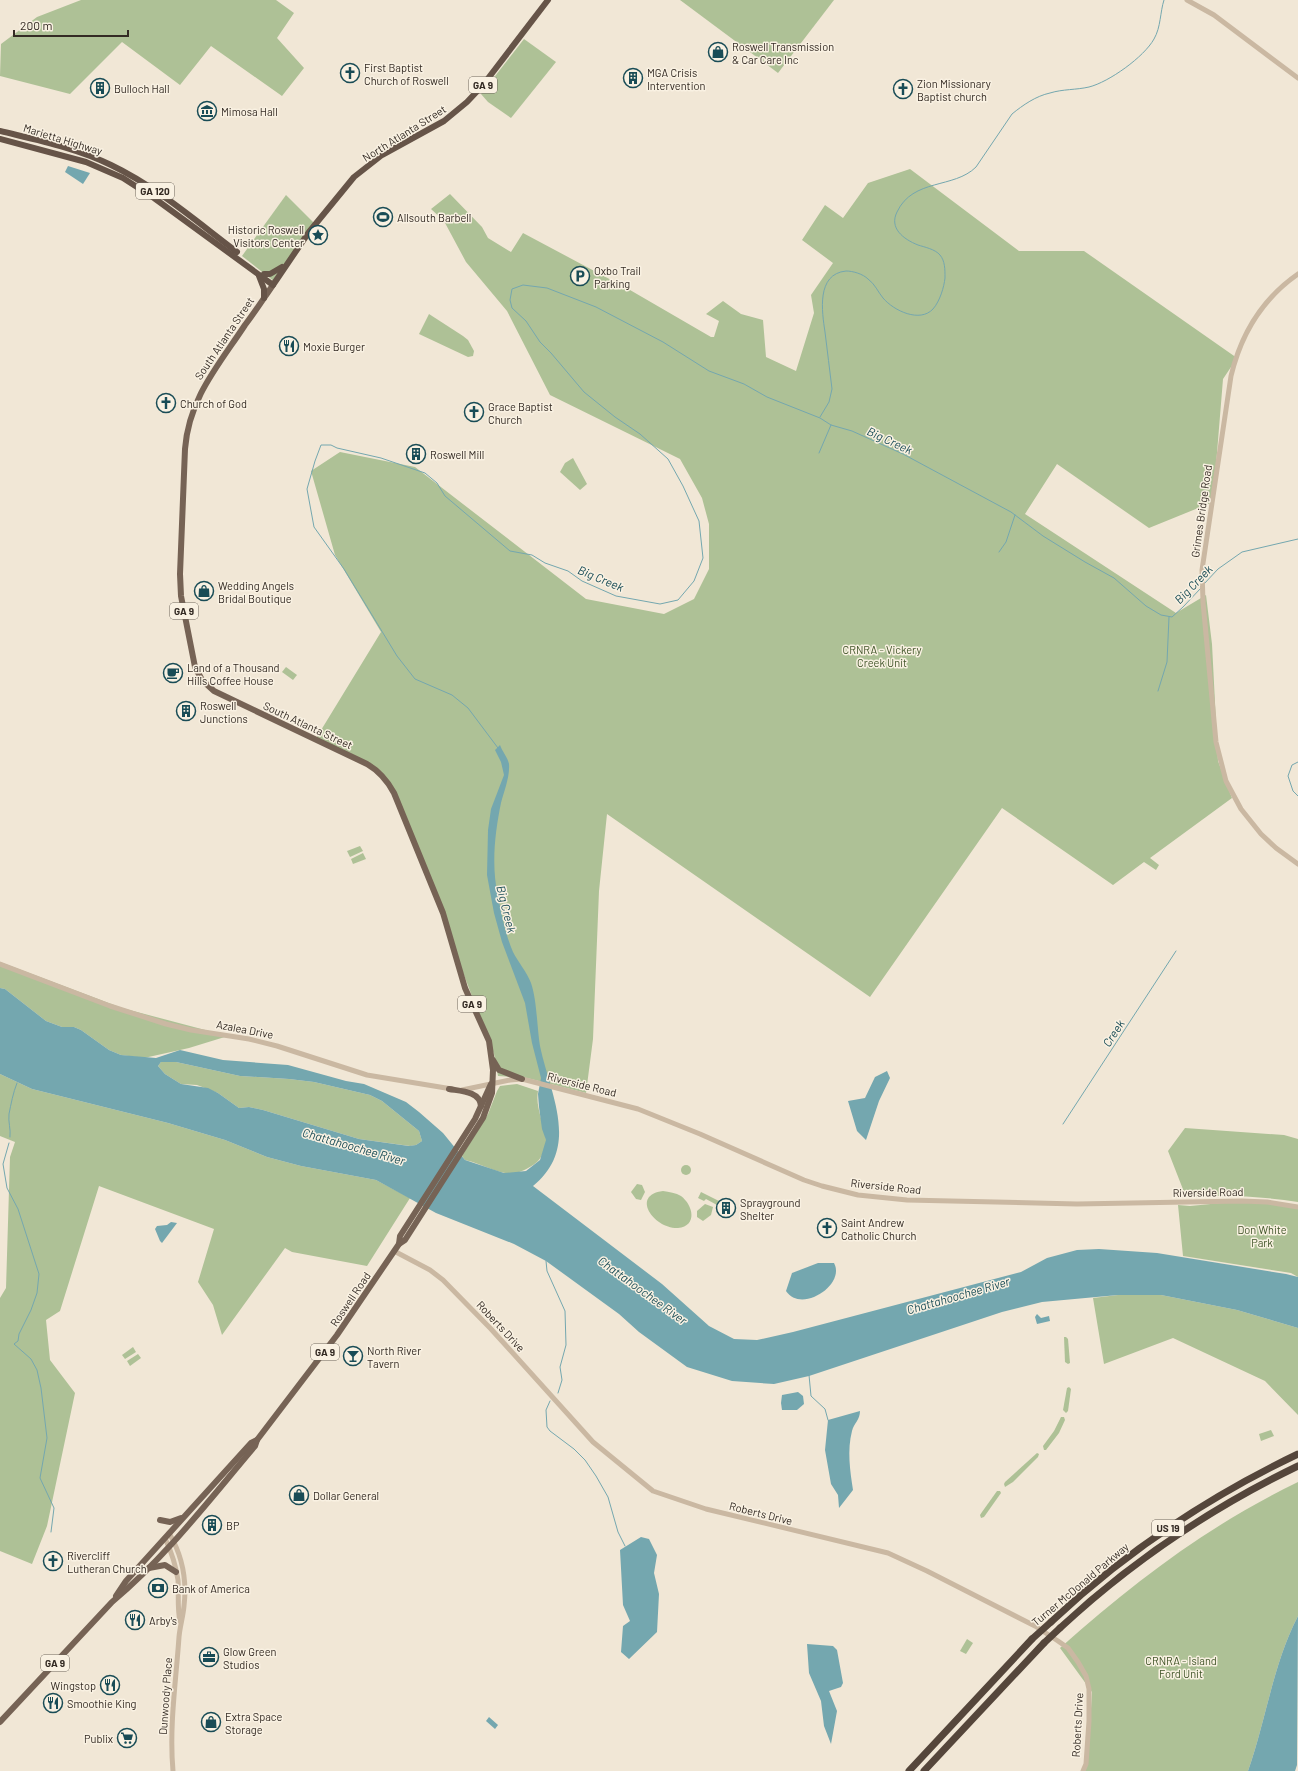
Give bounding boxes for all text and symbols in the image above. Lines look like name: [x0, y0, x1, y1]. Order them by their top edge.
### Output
scale bar: [14, 12, 128, 38]
text: 200 m: [20, 18, 52, 32]
place label: Roswell Transmission & Car Care Inc: [732, 40, 834, 66]
shop icon: Roswell Transmission & Car Care Inc: [707, 41, 729, 63]
place label: First Baptist Church of Roswell: [364, 61, 449, 87]
church icon: First Baptist Church of Roswell: [339, 62, 361, 84]
place label: MGA Crisis Intervention: [647, 66, 705, 92]
building icon: MGA Crisis Intervention: [622, 67, 644, 89]
building icon: Bulloch Hall: [89, 77, 111, 99]
road number: GA 9: [469, 77, 497, 93]
place label: Zion Missionary Baptist church: [917, 77, 991, 103]
church icon: Zion Missionary Baptist church: [892, 78, 914, 100]
place label: Bulloch Hall: [114, 82, 169, 95]
museum icon: Mimosa Hall: [196, 100, 218, 122]
street label: North Atlanta Street: [360, 102, 448, 164]
place label: Mimosa Hall: [221, 105, 278, 118]
street label: Marietta Highway: [22, 121, 104, 157]
road number: GA 120: [136, 183, 174, 199]
sports icon: Allsouth Barbell: [372, 206, 394, 228]
place label: Allsouth Barbell: [397, 211, 471, 224]
place label: Historic Roswell Visitors Center: [228, 223, 304, 249]
place icon: Historic Roswell Visitors Center: [307, 224, 329, 246]
place label: Oxbo Trail Parking: [594, 264, 641, 290]
parking icon: Oxbo Trail Parking: [569, 265, 591, 287]
street label: South Atlanta Street: [192, 294, 256, 382]
restaurant icon: Moxie Burger: [278, 335, 300, 357]
place label: Moxie Burger: [303, 340, 365, 353]
church icon: Church of God: [155, 392, 177, 414]
place label: Church of God: [180, 397, 247, 410]
place label: Grace Baptist Church: [488, 400, 553, 426]
church icon: Grace Baptist Church: [463, 401, 485, 423]
water label: Big Creek: [865, 423, 915, 457]
building icon: Roswell Mill: [405, 443, 427, 465]
place label: Roswell Mill: [430, 448, 484, 461]
street label: Grimes Bridge Road: [1188, 464, 1214, 558]
water label: Big Creek: [576, 562, 626, 594]
water label: Big Creek: [1171, 562, 1215, 606]
place label: Wedding Angels Bridal Boutique: [218, 579, 294, 605]
shop icon: Wedding Angels Bridal Boutique: [193, 580, 215, 602]
road number: GA 9: [170, 603, 198, 619]
park label: CRNRA - Vickery Creek Unit: [843, 643, 921, 669]
place label: Land of a Thousand Hills Coffee House: [187, 661, 280, 687]
cafe icon: Land of a Thousand Hills Coffee House: [162, 662, 184, 684]
place label: Roswell Junctions: [200, 699, 248, 725]
street label: South Atlanta Street: [261, 699, 355, 751]
building icon: Roswell Junctions: [175, 700, 197, 722]
water label: Big Creek: [494, 884, 520, 934]
road number: GA 9: [458, 996, 486, 1012]
street label: Azalea Drive: [215, 1017, 275, 1041]
water label: Creek: [1099, 1017, 1127, 1049]
street label: Riverside Road: [546, 1069, 618, 1099]
water label: Chattahoochee River: [301, 1125, 408, 1168]
street label: Riverside Road: [850, 1176, 922, 1196]
street label: Riverside Road: [1172, 1185, 1244, 1199]
place label: Sprayground Shelter: [740, 1196, 800, 1222]
building icon: Sprayground Shelter: [715, 1197, 737, 1219]
place label: Saint Andrew Catholic Church: [841, 1216, 916, 1242]
church icon: Saint Andrew Catholic Church: [816, 1217, 838, 1239]
park label: Don White Park: [1237, 1223, 1287, 1249]
water label: Chattahoochee River: [596, 1253, 691, 1327]
street label: Roswell Road: [327, 1269, 373, 1329]
water label: Chattahoochee River: [905, 1273, 1012, 1316]
street label: Roberts Drive: [474, 1298, 528, 1354]
road number: GA 9: [311, 1344, 339, 1360]
place label: North River Tavern: [367, 1344, 421, 1370]
bar icon: North River Tavern: [342, 1345, 364, 1367]
shop icon: Dollar General: [288, 1484, 310, 1506]
place label: Dollar General: [313, 1489, 379, 1502]
street label: Roberts Drive: [728, 1499, 794, 1527]
building icon: BP: [201, 1514, 223, 1536]
place label: BP: [226, 1519, 240, 1532]
road number: US 19: [1152, 1520, 1184, 1536]
street label: Turner McDonald Parkway: [1029, 1540, 1131, 1628]
place label: Rivercliff Lutheran Church: [67, 1549, 147, 1575]
church icon: Rivercliff Lutheran Church: [42, 1550, 64, 1572]
bank icon: Bank of America: [147, 1577, 169, 1599]
place label: Bank of America: [172, 1582, 250, 1595]
restaurant icon: Arby's: [124, 1609, 146, 1631]
place label: Arby's: [149, 1614, 177, 1627]
place label: Glow Green Studios: [223, 1645, 277, 1671]
office icon: Glow Green Studios: [198, 1646, 220, 1668]
park label: CRNRA - Island Ford Unit: [1145, 1654, 1217, 1680]
road number: GA 9: [41, 1655, 69, 1671]
street label: Dunwoody Place: [156, 1657, 174, 1735]
restaurant icon: Wingstop: [99, 1674, 121, 1696]
place label: Wingstop: [51, 1679, 96, 1692]
restaurant icon: Smoothie King: [42, 1692, 64, 1714]
street label: Roberts Drive: [1069, 1692, 1085, 1758]
place label: Smoothie King: [67, 1697, 137, 1710]
place label: Extra Space Storage: [225, 1710, 283, 1736]
shop icon: Extra Space Storage: [200, 1711, 222, 1733]
supermarket icon: Publix: [116, 1727, 138, 1749]
place label: Publix: [84, 1732, 113, 1745]

